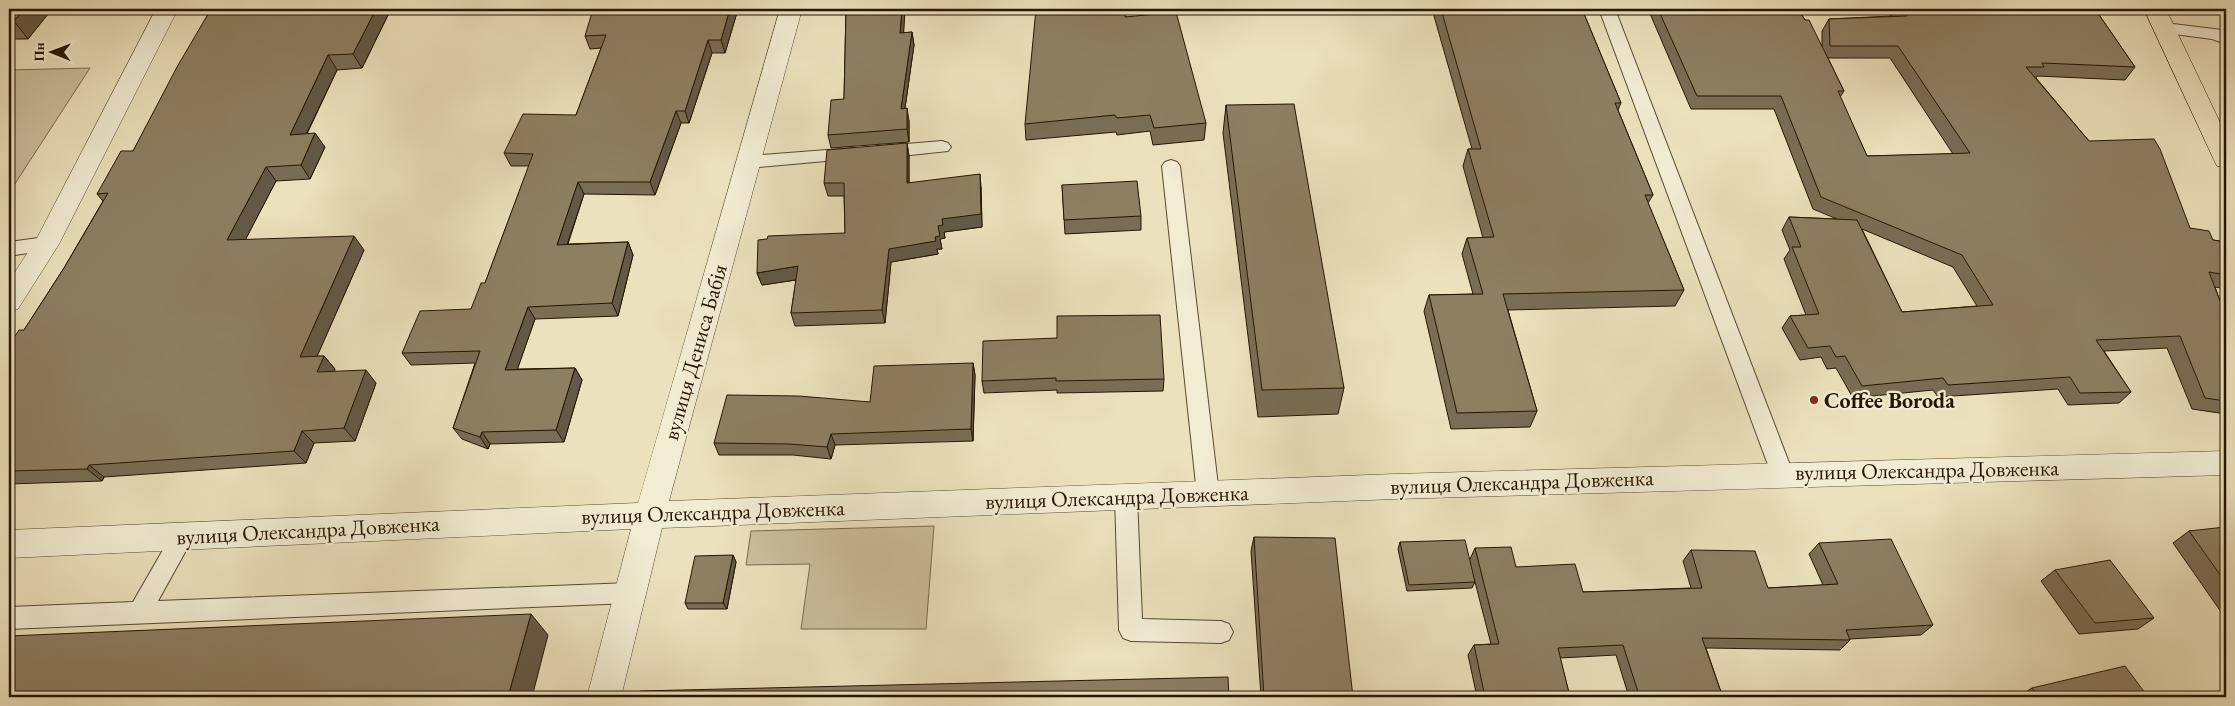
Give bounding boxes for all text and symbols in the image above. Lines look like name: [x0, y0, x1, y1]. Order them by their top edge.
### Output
north arrow: [28, 28, 78, 78]
text: Пн: [30, 42, 48, 62]
street label: вулиця Дениса Бабія: [656, 260, 734, 443]
place label: Coffee Boroda: [1824, 386, 1955, 415]
marker: Coffee Boroda: [1808, 394, 1820, 406]
street label: вулиця Олександра Довженка: [1795, 453, 2059, 487]
street label: вулиця Олександра Довженка: [1390, 463, 1654, 501]
street label: вулиця Олександра Довженка: [985, 478, 1249, 516]
street label: вулиця Олександра Довженка: [581, 493, 845, 531]
street label: вулиця Олександра Довженка: [176, 509, 441, 551]

